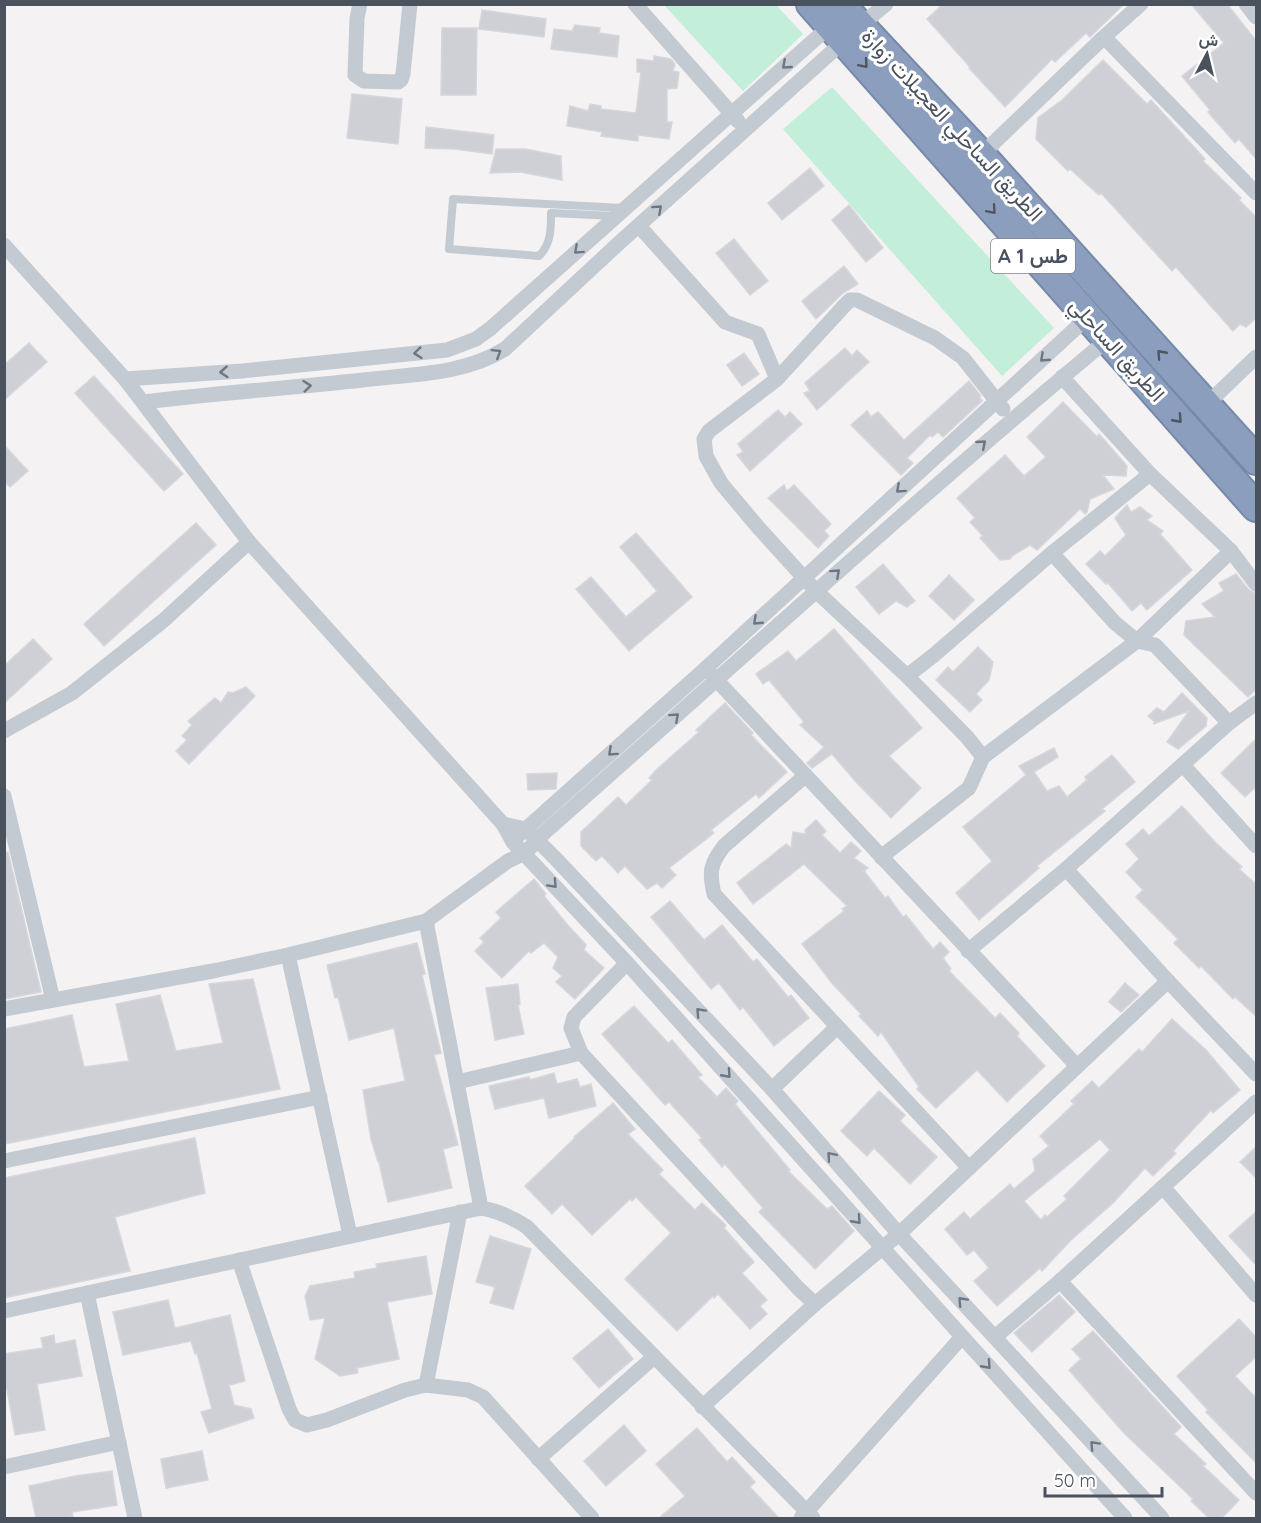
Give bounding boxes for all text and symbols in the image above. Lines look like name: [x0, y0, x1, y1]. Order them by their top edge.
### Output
street label: الطريق الساحلي العجيلات زوارة: [853, 23, 1049, 229]
north arrow: [1177, 24, 1237, 84]
text: ش: [1198, 28, 1220, 50]
one-way arrow: [782, 57, 793, 68]
one-way arrow: [857, 57, 868, 68]
one-way arrow: [985, 203, 996, 214]
one-way arrow: [651, 205, 662, 216]
road number: A 1 طس: [991, 239, 1075, 273]
one-way arrow: [574, 243, 585, 254]
street label: الطريق الساحلي: [1061, 292, 1171, 410]
one-way arrow: [414, 346, 423, 359]
one-way arrow: [491, 350, 502, 361]
one-way arrow: [1040, 350, 1051, 361]
one-way arrow: [1157, 350, 1168, 360]
one-way arrow: [220, 366, 229, 379]
one-way arrow: [302, 380, 311, 393]
one-way arrow: [1171, 412, 1182, 423]
one-way arrow: [975, 440, 986, 451]
one-way arrow: [896, 482, 907, 493]
one-way arrow: [829, 570, 840, 581]
one-way arrow: [753, 614, 764, 625]
one-way arrow: [668, 713, 679, 724]
one-way arrow: [608, 745, 619, 756]
one-way arrow: [546, 877, 557, 887]
one-way arrow: [696, 1008, 707, 1019]
one-way arrow: [720, 1068, 731, 1078]
one-way arrow: [827, 1152, 838, 1163]
one-way arrow: [850, 1213, 861, 1224]
one-way arrow: [958, 1297, 969, 1308]
one-way arrow: [980, 1359, 991, 1369]
one-way arrow: [1090, 1441, 1101, 1451]
scale bar: [1045, 1460, 1162, 1498]
text: 50 m: [1054, 1469, 1096, 1492]

